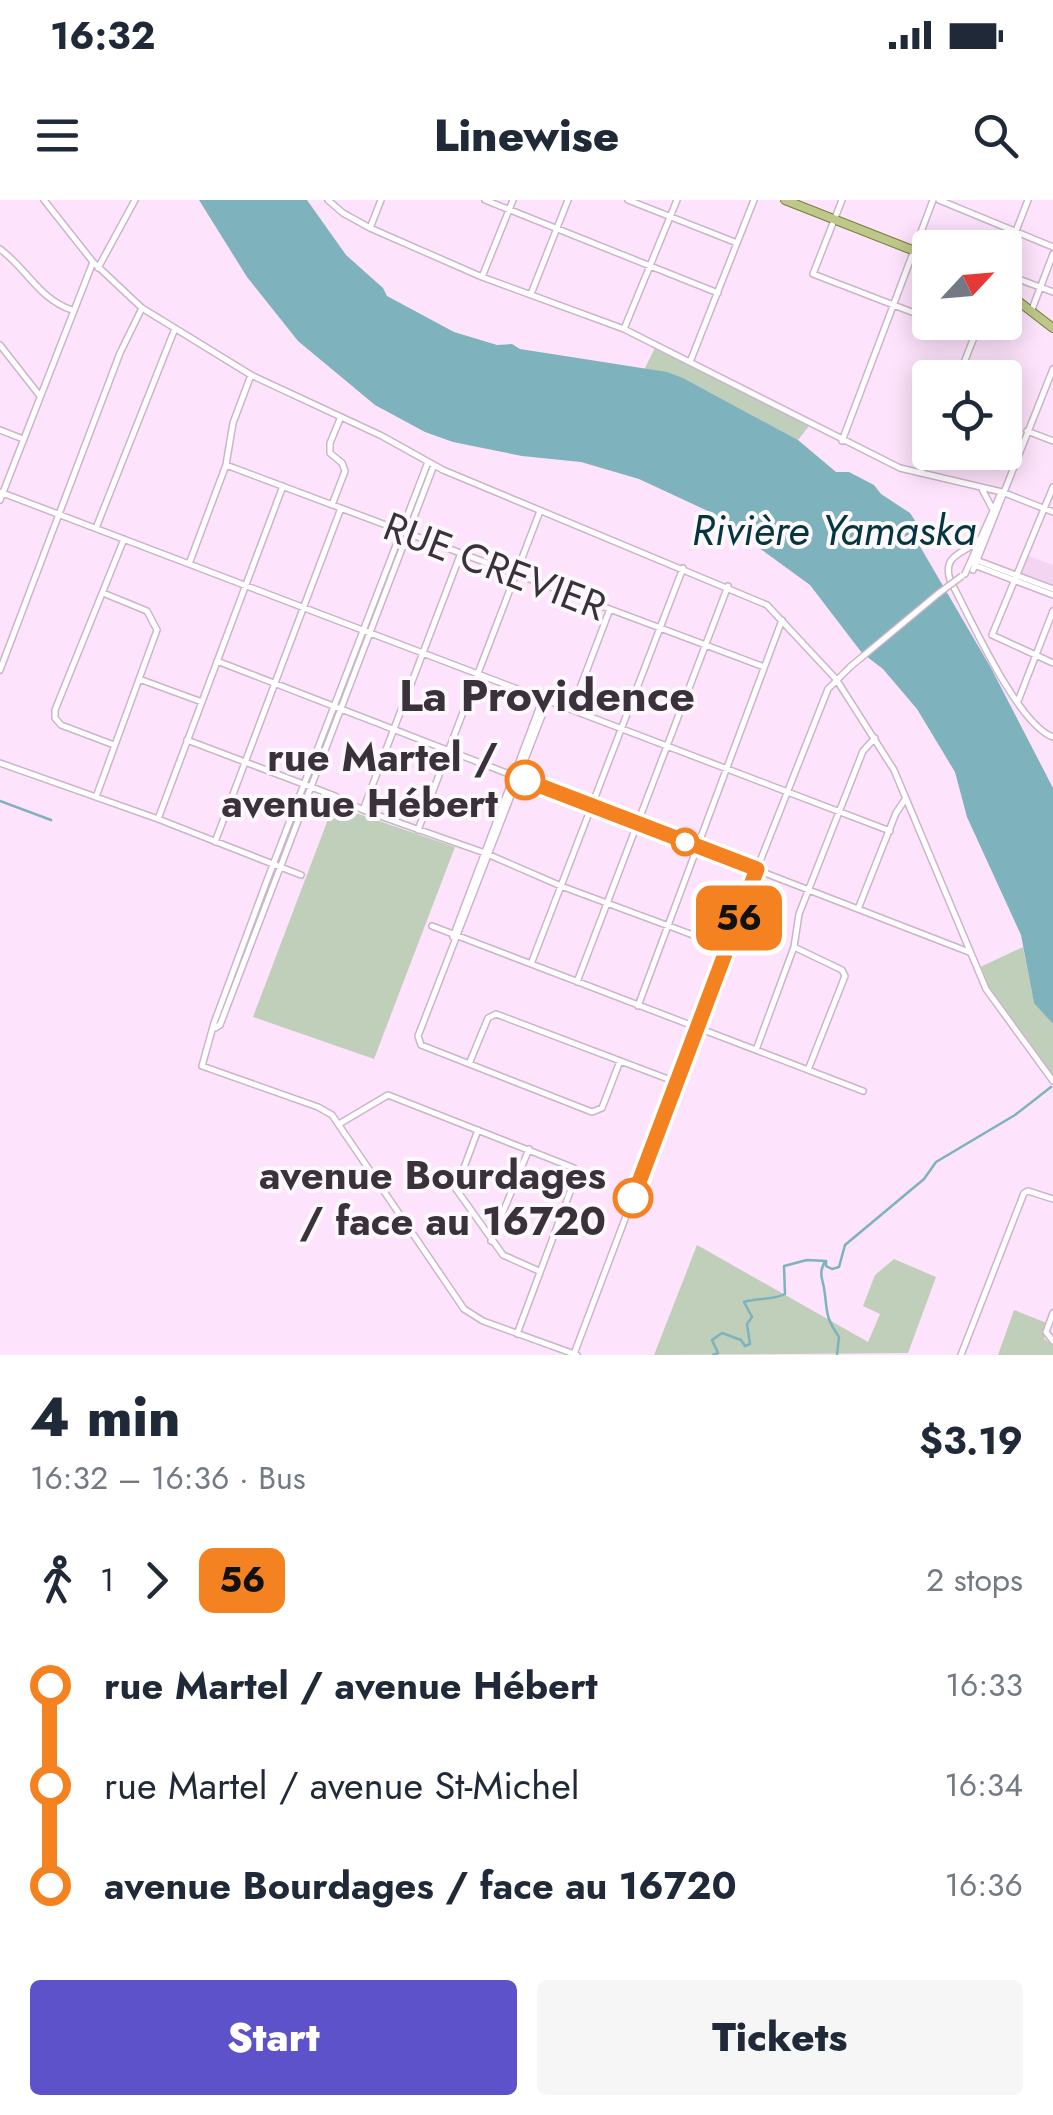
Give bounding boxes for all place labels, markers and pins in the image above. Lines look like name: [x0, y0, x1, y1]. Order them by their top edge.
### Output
place label: rue Martel / avenue Hébert: [221, 728, 498, 832]
marker: rue Martel / avenue Hébert: [506, 761, 544, 799]
unlabelled marker: [672, 829, 698, 855]
place label: avenue Bourdages / face au 16720: [259, 1146, 606, 1250]
marker: avenue Bourdages / face au 16720: [614, 1179, 652, 1217]

